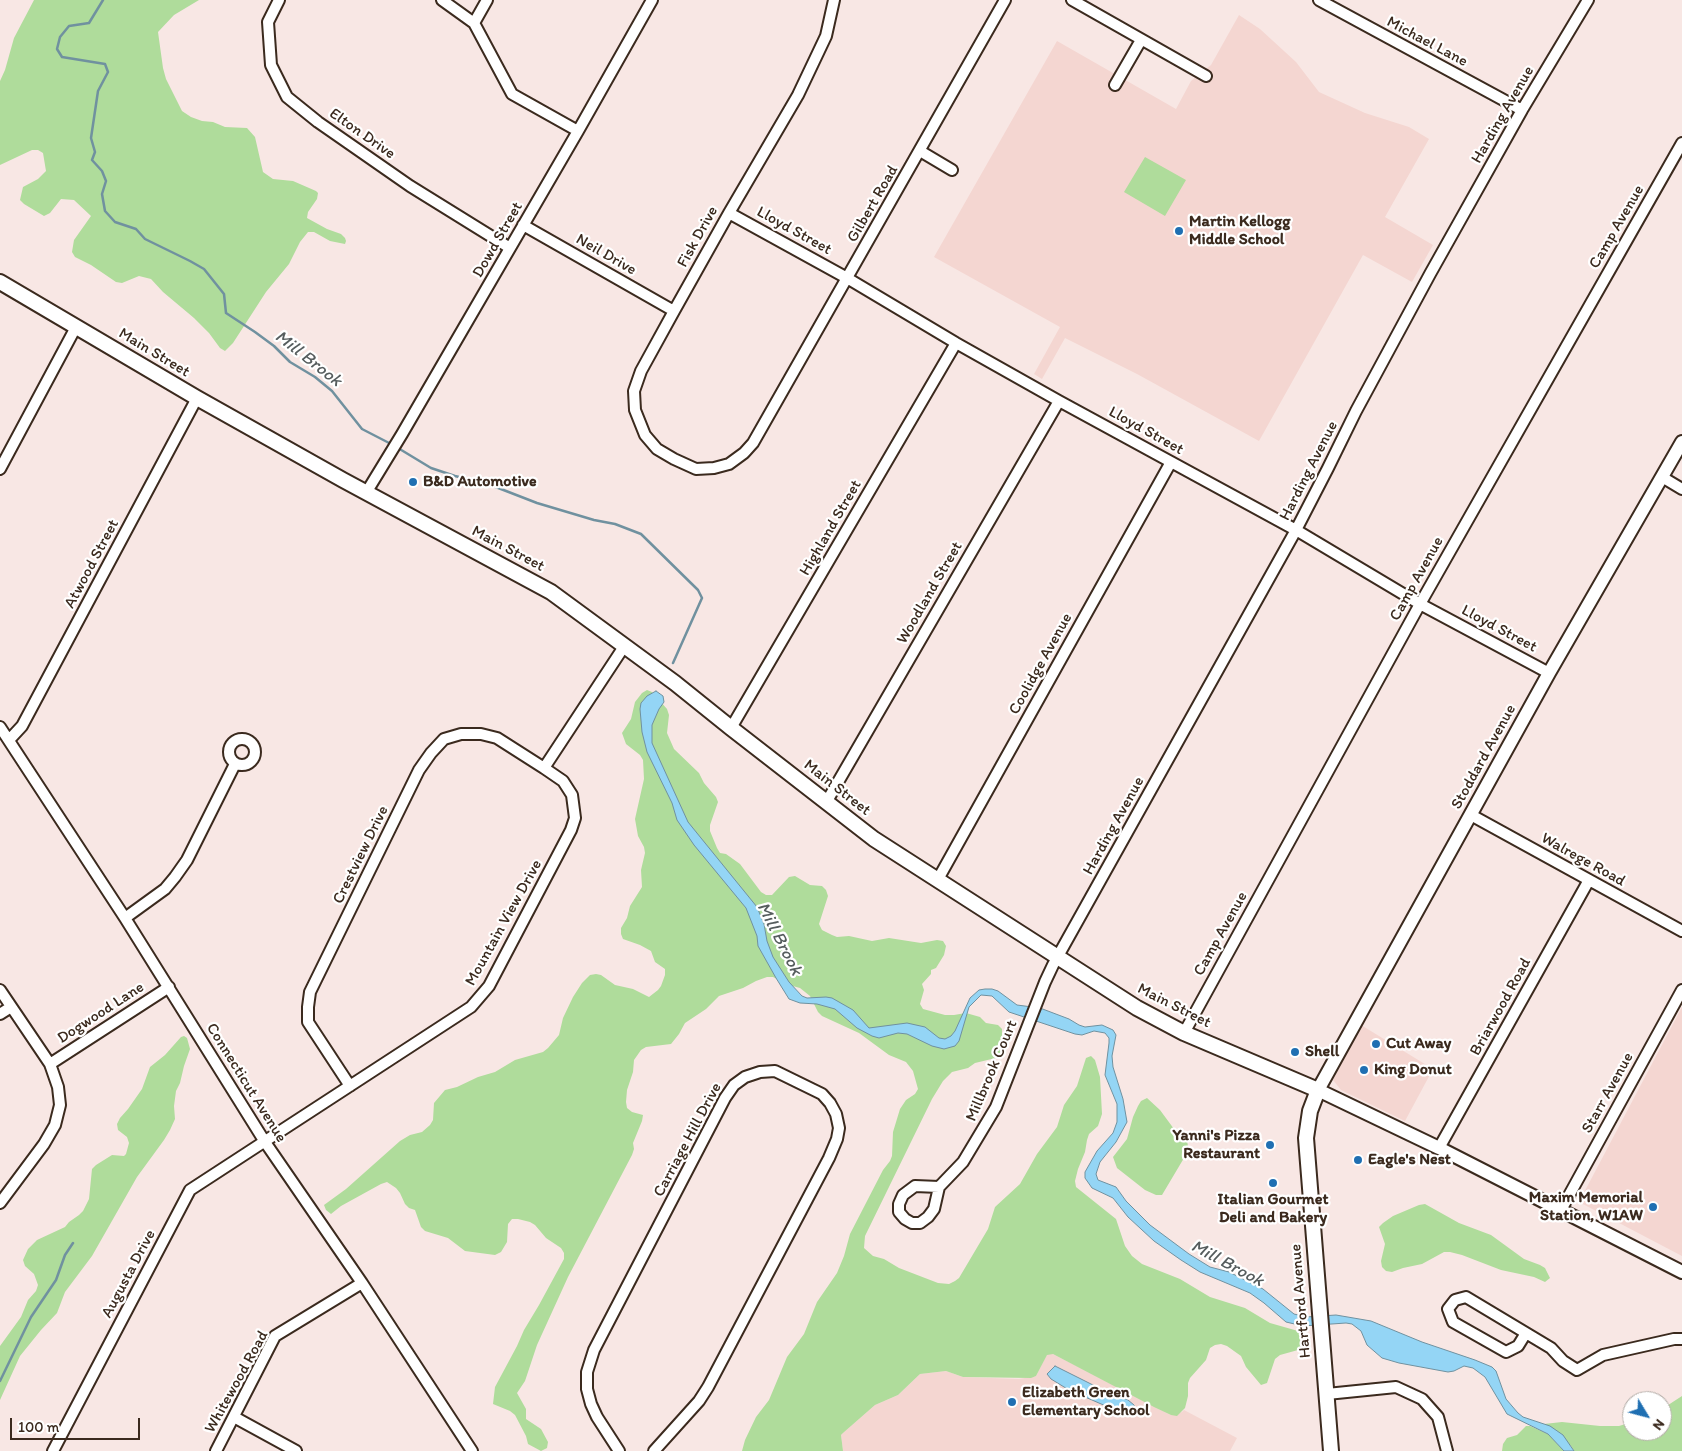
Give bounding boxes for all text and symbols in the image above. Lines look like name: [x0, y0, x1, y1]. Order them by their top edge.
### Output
street label: Michael Lane: [1383, 13, 1471, 71]
street label: Harding Avenue: [1467, 63, 1539, 167]
street label: Elton Drive: [325, 104, 399, 164]
street label: Gilbert Road: [843, 162, 903, 246]
street label: Camp Avenue: [1585, 182, 1649, 272]
street label: Dowd Street: [469, 199, 527, 281]
street label: Fisk Drive: [673, 203, 723, 271]
street label: Lloyd Street: [753, 203, 835, 259]
place label: Martin Kellogg Middle School: [1189, 212, 1290, 250]
marker: Martin Kellogg Middle School: [1173, 225, 1185, 237]
street label: Neil Drive: [572, 230, 640, 280]
street label: Main Street: [115, 324, 193, 382]
water label: Mill Brook: [270, 326, 346, 392]
street label: Lloyd Street: [1105, 403, 1187, 459]
street label: Harding Avenue: [1276, 418, 1342, 524]
place label: B&D Automotive: [423, 472, 537, 492]
marker: B&D Automotive: [407, 476, 419, 488]
street label: Highland Street: [796, 477, 866, 579]
street label: Atwood Street: [61, 516, 123, 612]
street label: Main Street: [468, 522, 548, 576]
street label: Camp Avenue: [1386, 533, 1448, 625]
street label: Woodland Street: [893, 538, 967, 648]
street label: Lloyd Street: [1458, 601, 1540, 657]
street label: Coolidge Avenue: [1005, 610, 1077, 718]
street label: Stoddard Avenue: [1447, 701, 1521, 813]
street label: Main Street: [800, 756, 874, 820]
street label: Harding Avenue: [1079, 774, 1149, 878]
street label: Crestview Drive: [329, 803, 393, 907]
street label: Walrege Road: [1537, 829, 1629, 891]
street label: Mountain View Drive: [461, 857, 547, 989]
street label: Camp Avenue: [1190, 888, 1252, 980]
water label: Mill Brook: [751, 899, 807, 979]
street label: Briarwood Road: [1466, 955, 1536, 1059]
street label: Dogwood Lane: [54, 978, 148, 1048]
street label: Main Street: [1134, 979, 1214, 1033]
street label: Millbrook Court: [962, 1018, 1022, 1124]
street label: Connecticut Avenue: [202, 1020, 290, 1146]
place label: Cut Away: [1386, 1034, 1451, 1054]
marker: Cut Away: [1370, 1038, 1382, 1050]
place label: Shell: [1305, 1042, 1339, 1062]
marker: Shell: [1289, 1046, 1301, 1058]
street label: Starr Avenue: [1578, 1049, 1638, 1137]
place label: King Donut: [1374, 1060, 1452, 1080]
marker: King Donut: [1358, 1064, 1370, 1076]
street label: Carriage Hill Drive: [650, 1080, 726, 1200]
place label: Yanni's Pizza Restaurant: [1172, 1126, 1260, 1164]
marker: Yanni's Pizza Restaurant: [1264, 1139, 1276, 1151]
place label: Eagle's Nest: [1368, 1150, 1451, 1170]
marker: Eagle's Nest: [1352, 1154, 1364, 1166]
marker: Italian Gourmet Deli and Bakery: [1267, 1177, 1279, 1189]
place label: Maxim Memorial Station, W1AW: [1529, 1188, 1643, 1226]
place label: Italian Gourmet Deli and Bakery: [1218, 1190, 1328, 1228]
marker: Maxim Memorial Station, W1AW: [1647, 1201, 1659, 1213]
street label: Augusta Drive: [98, 1227, 160, 1321]
water label: Mill Brook: [1187, 1236, 1267, 1292]
street label: Hartford Avenue: [1286, 1243, 1316, 1359]
street label: Whitewood Road: [201, 1327, 273, 1437]
place label: Elizabeth Green Elementary School: [1022, 1383, 1150, 1421]
north arrow: [1622, 1391, 1672, 1441]
marker: Elizabeth Green Elementary School: [1006, 1396, 1018, 1408]
scale bar: [12, 1408, 142, 1440]
text: N: [1649, 1416, 1668, 1434]
text: 100 m: [18, 1418, 59, 1436]

